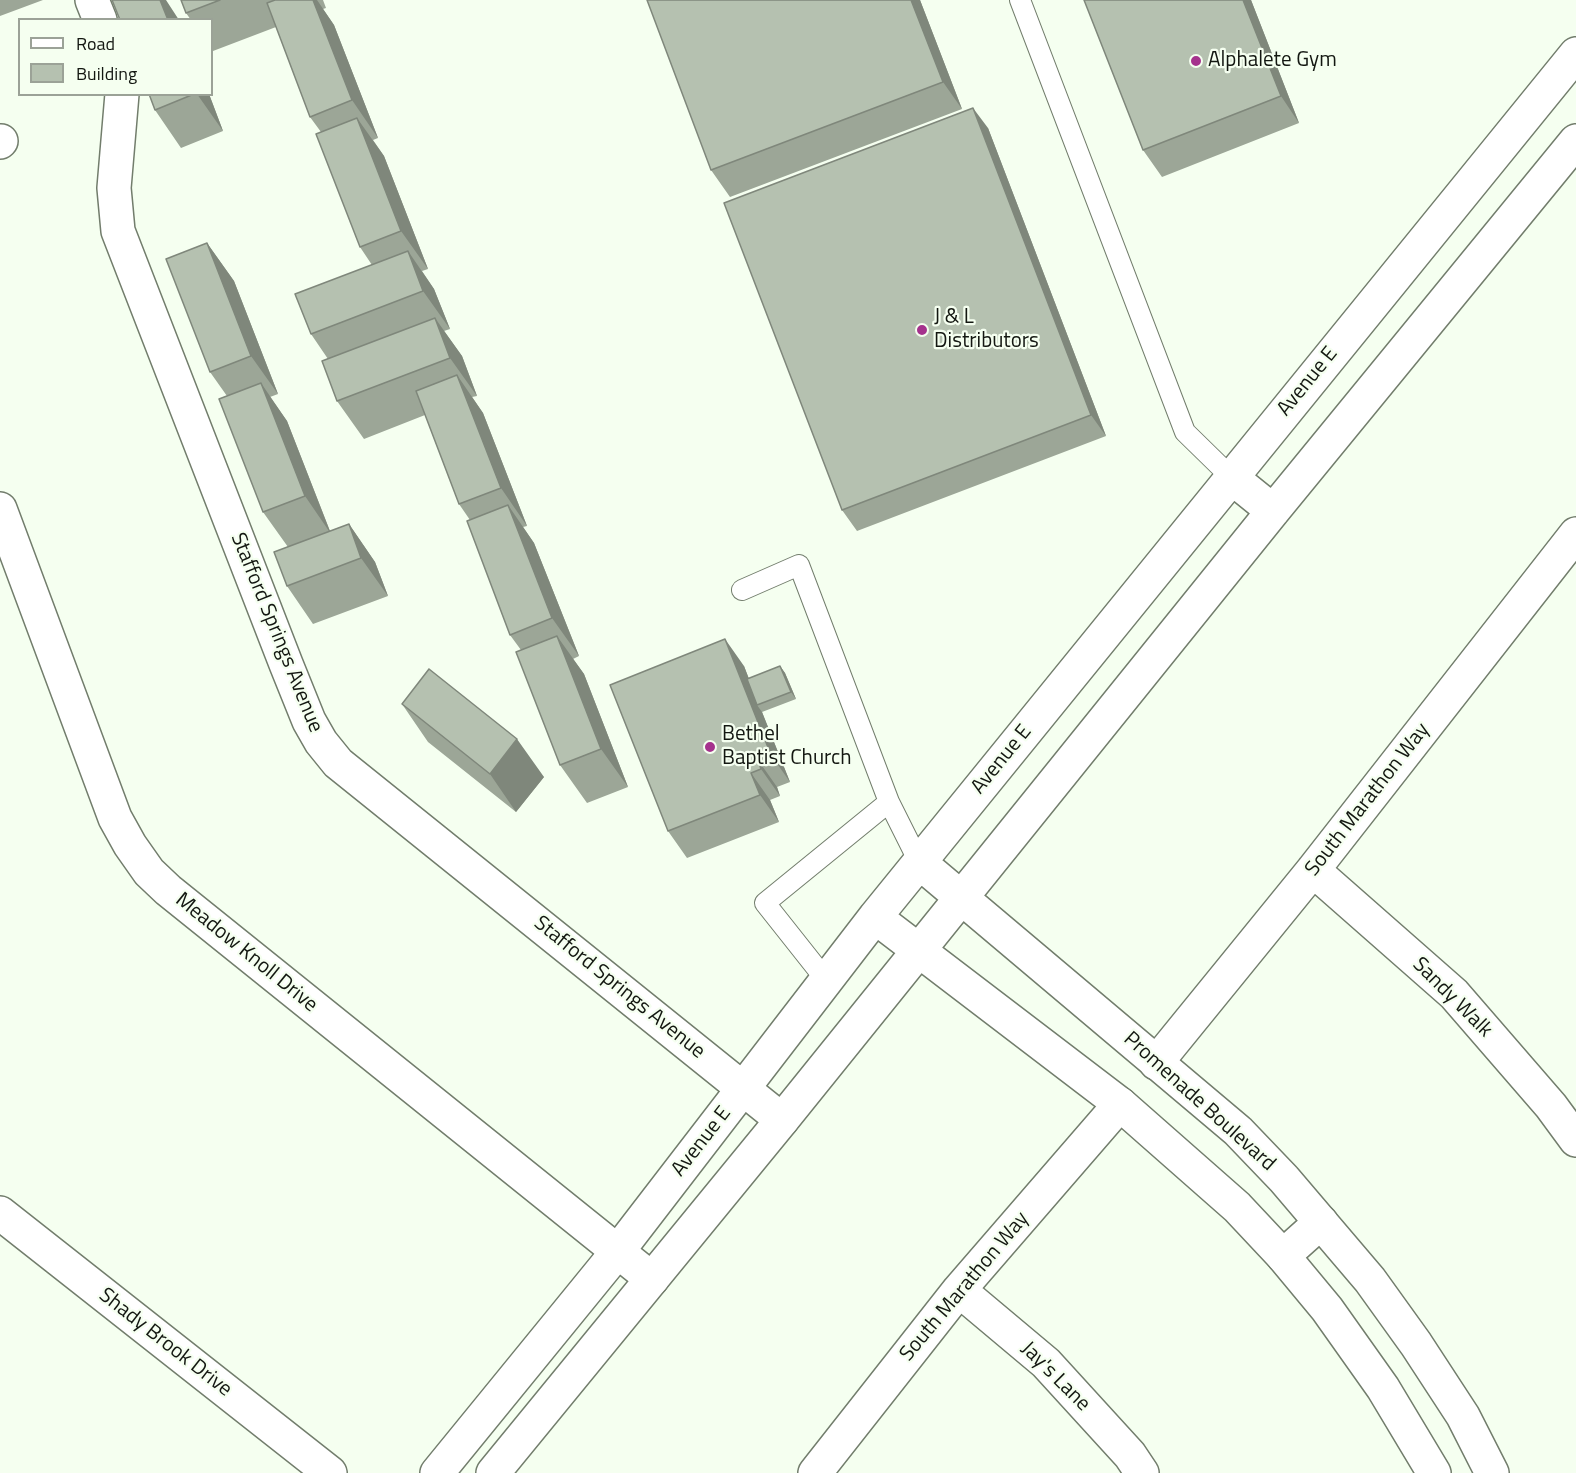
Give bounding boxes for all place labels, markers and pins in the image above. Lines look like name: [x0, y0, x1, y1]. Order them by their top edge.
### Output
place label: Alphalete Gym: [1208, 48, 1337, 74]
marker: Alphalete Gym: [1189, 54, 1203, 68]
place label: J & L Distributors: [934, 305, 1039, 355]
marker: J & L Distributors: [915, 323, 929, 337]
place label: Bethel Baptist Church: [722, 722, 852, 772]
marker: Bethel Baptist Church: [703, 740, 717, 754]

